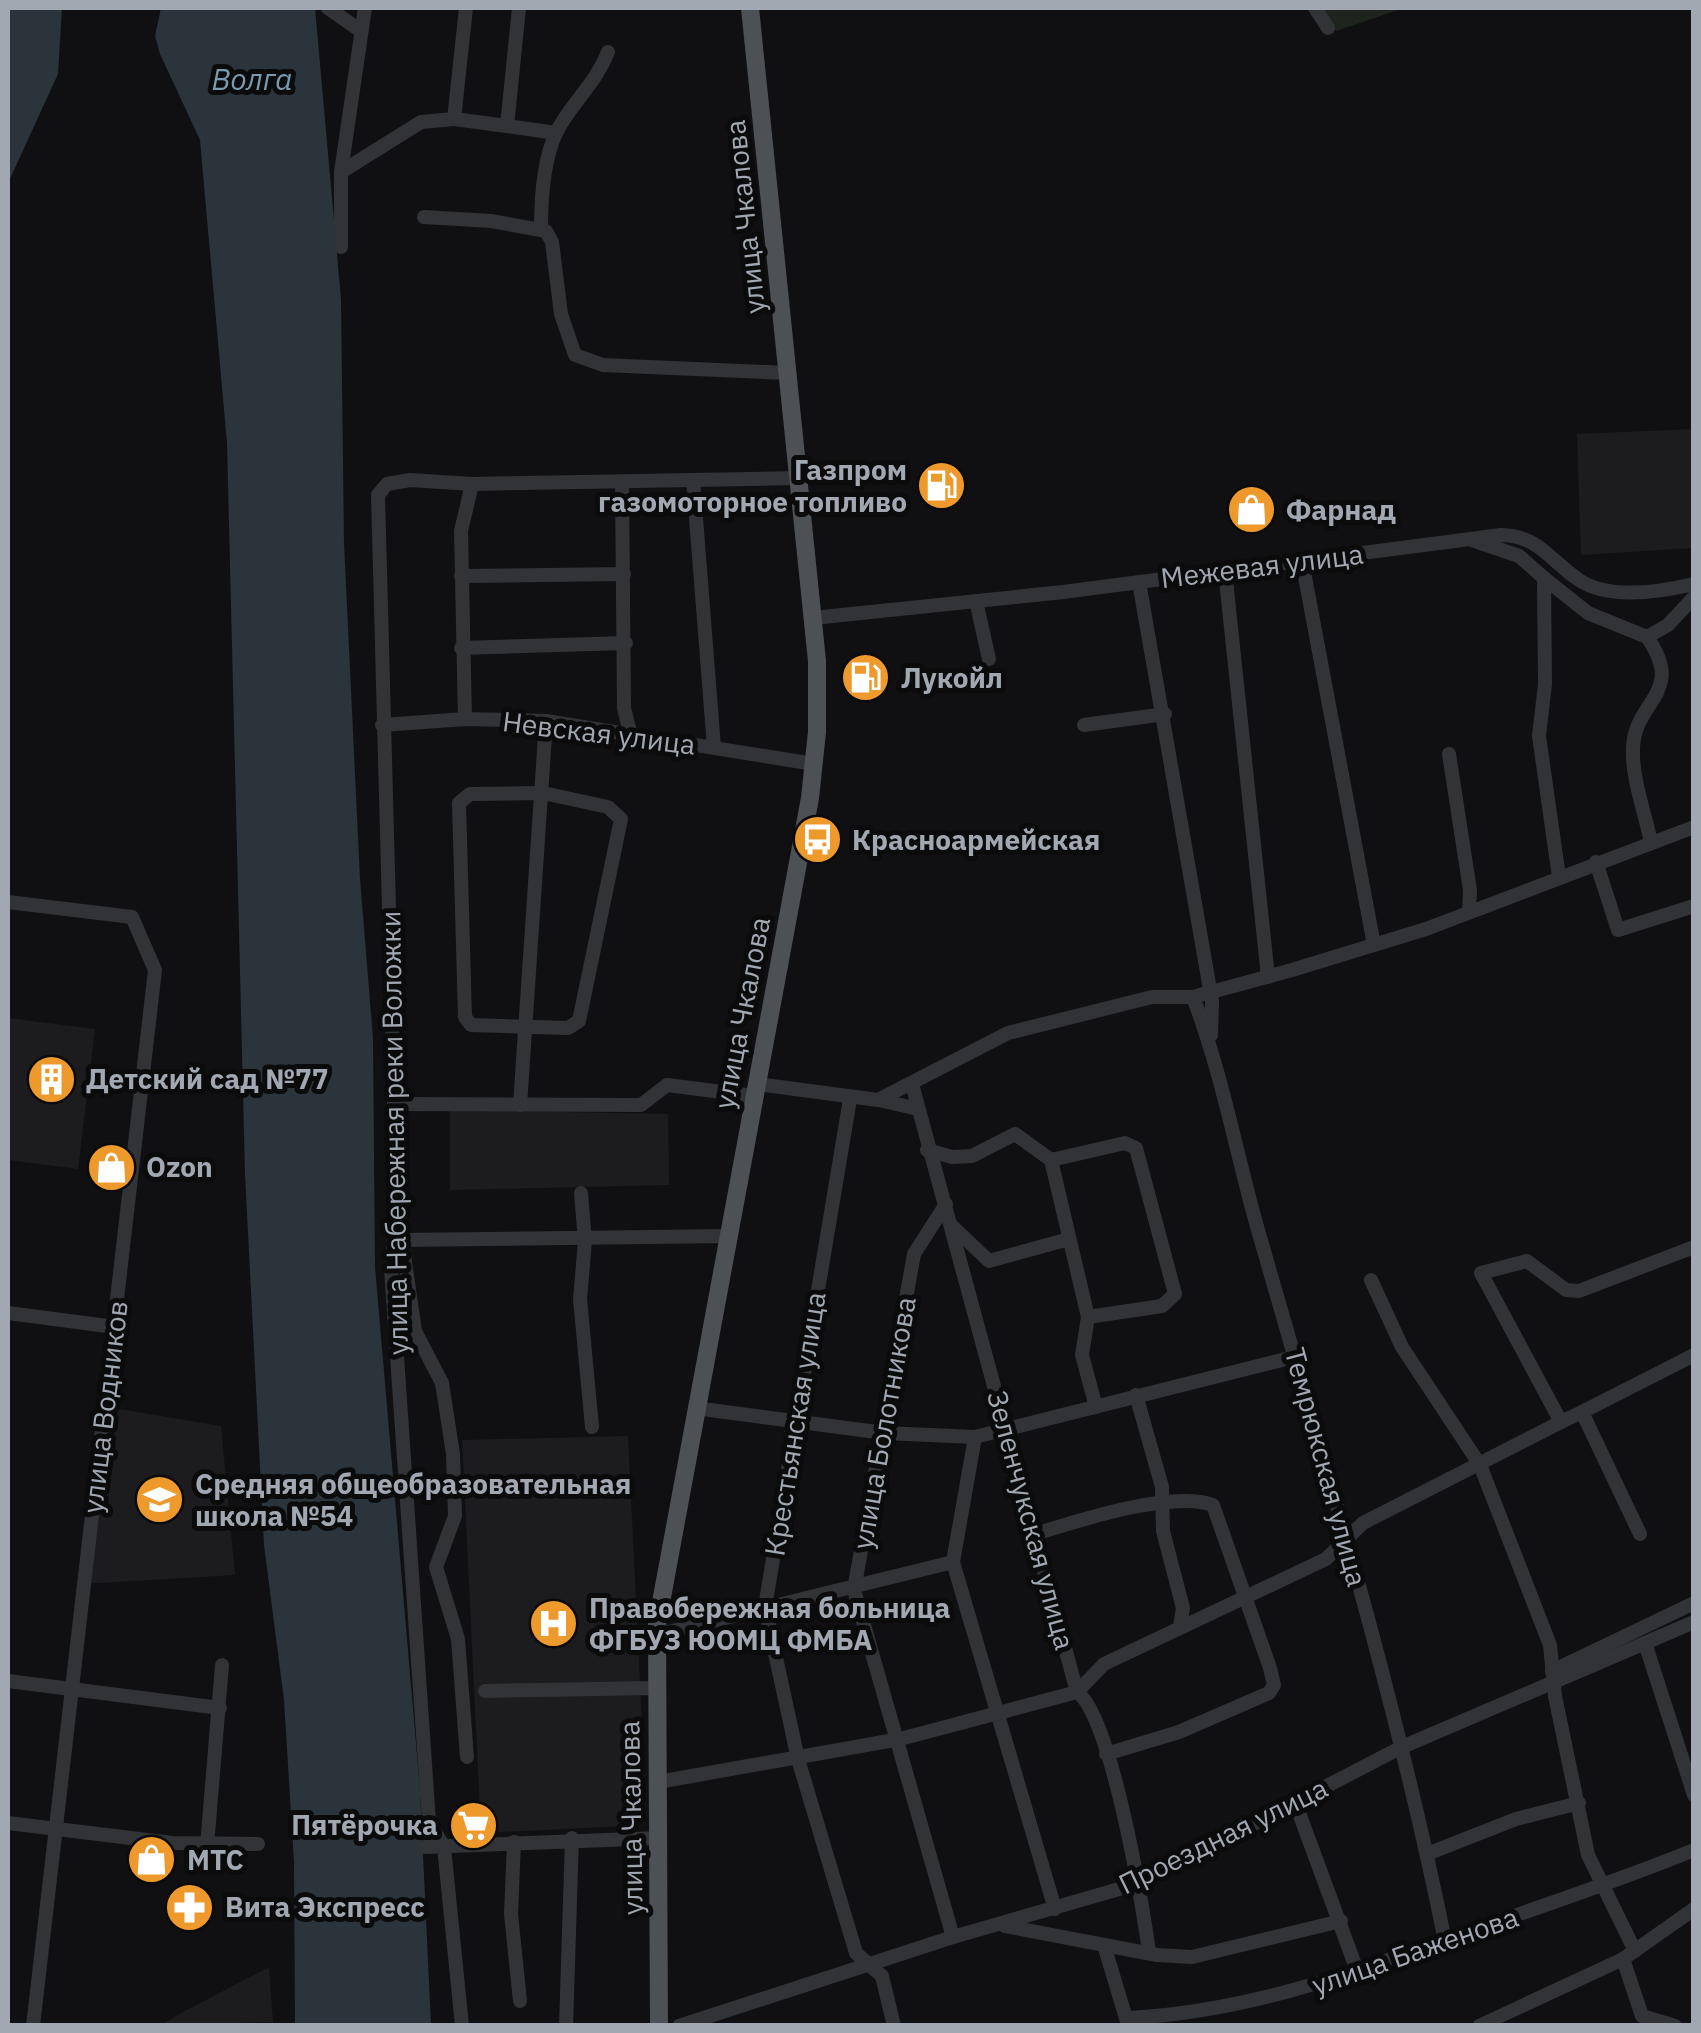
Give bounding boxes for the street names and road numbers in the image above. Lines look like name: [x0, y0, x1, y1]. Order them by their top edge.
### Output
street label: улица Чкалова: [716, 118, 773, 316]
street label: Межевая улица: [1159, 535, 1365, 596]
street label: Невская улица: [500, 702, 698, 763]
street label: улица Набережная реки Воложки: [371, 911, 416, 1355]
street label: улица Чкалова: [705, 914, 778, 1112]
street label: Крестьянская улица: [755, 1289, 834, 1559]
street label: улица Болотникова: [843, 1294, 924, 1552]
street label: улица Водников: [73, 1298, 136, 1515]
street label: Темрюкская улица: [1277, 1344, 1376, 1590]
street label: Зеленчукская улица: [979, 1386, 1084, 1654]
street label: улица Чкалова: [610, 1720, 651, 1916]
street label: Проездная улица: [1112, 1769, 1333, 1902]
street label: улица Баженова: [1307, 1898, 1523, 2003]

